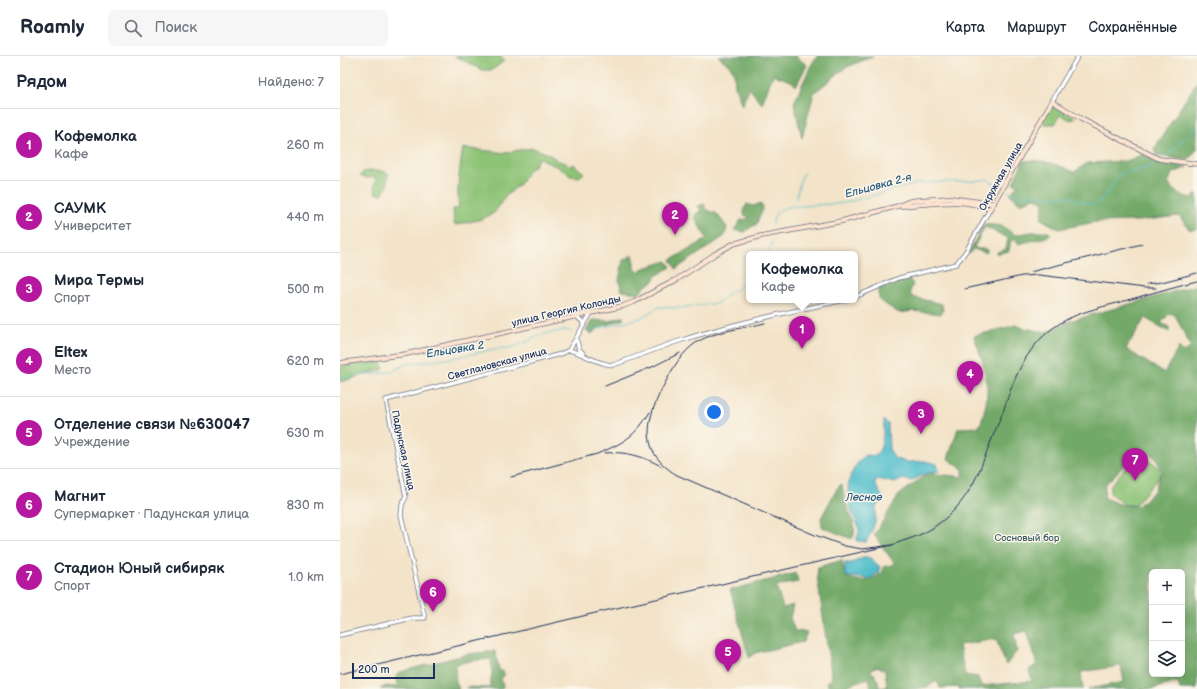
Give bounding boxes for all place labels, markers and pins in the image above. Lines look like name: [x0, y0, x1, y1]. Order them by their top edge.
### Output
pin: 2: [662, 202, 688, 235]
pin: 1: [789, 316, 815, 349]
pin: 4: [957, 361, 983, 394]
pin: 3: [908, 401, 934, 434]
pin: 7: [1122, 448, 1148, 481]
pin: 6: [420, 579, 446, 612]
pin: 5: [715, 639, 741, 672]

